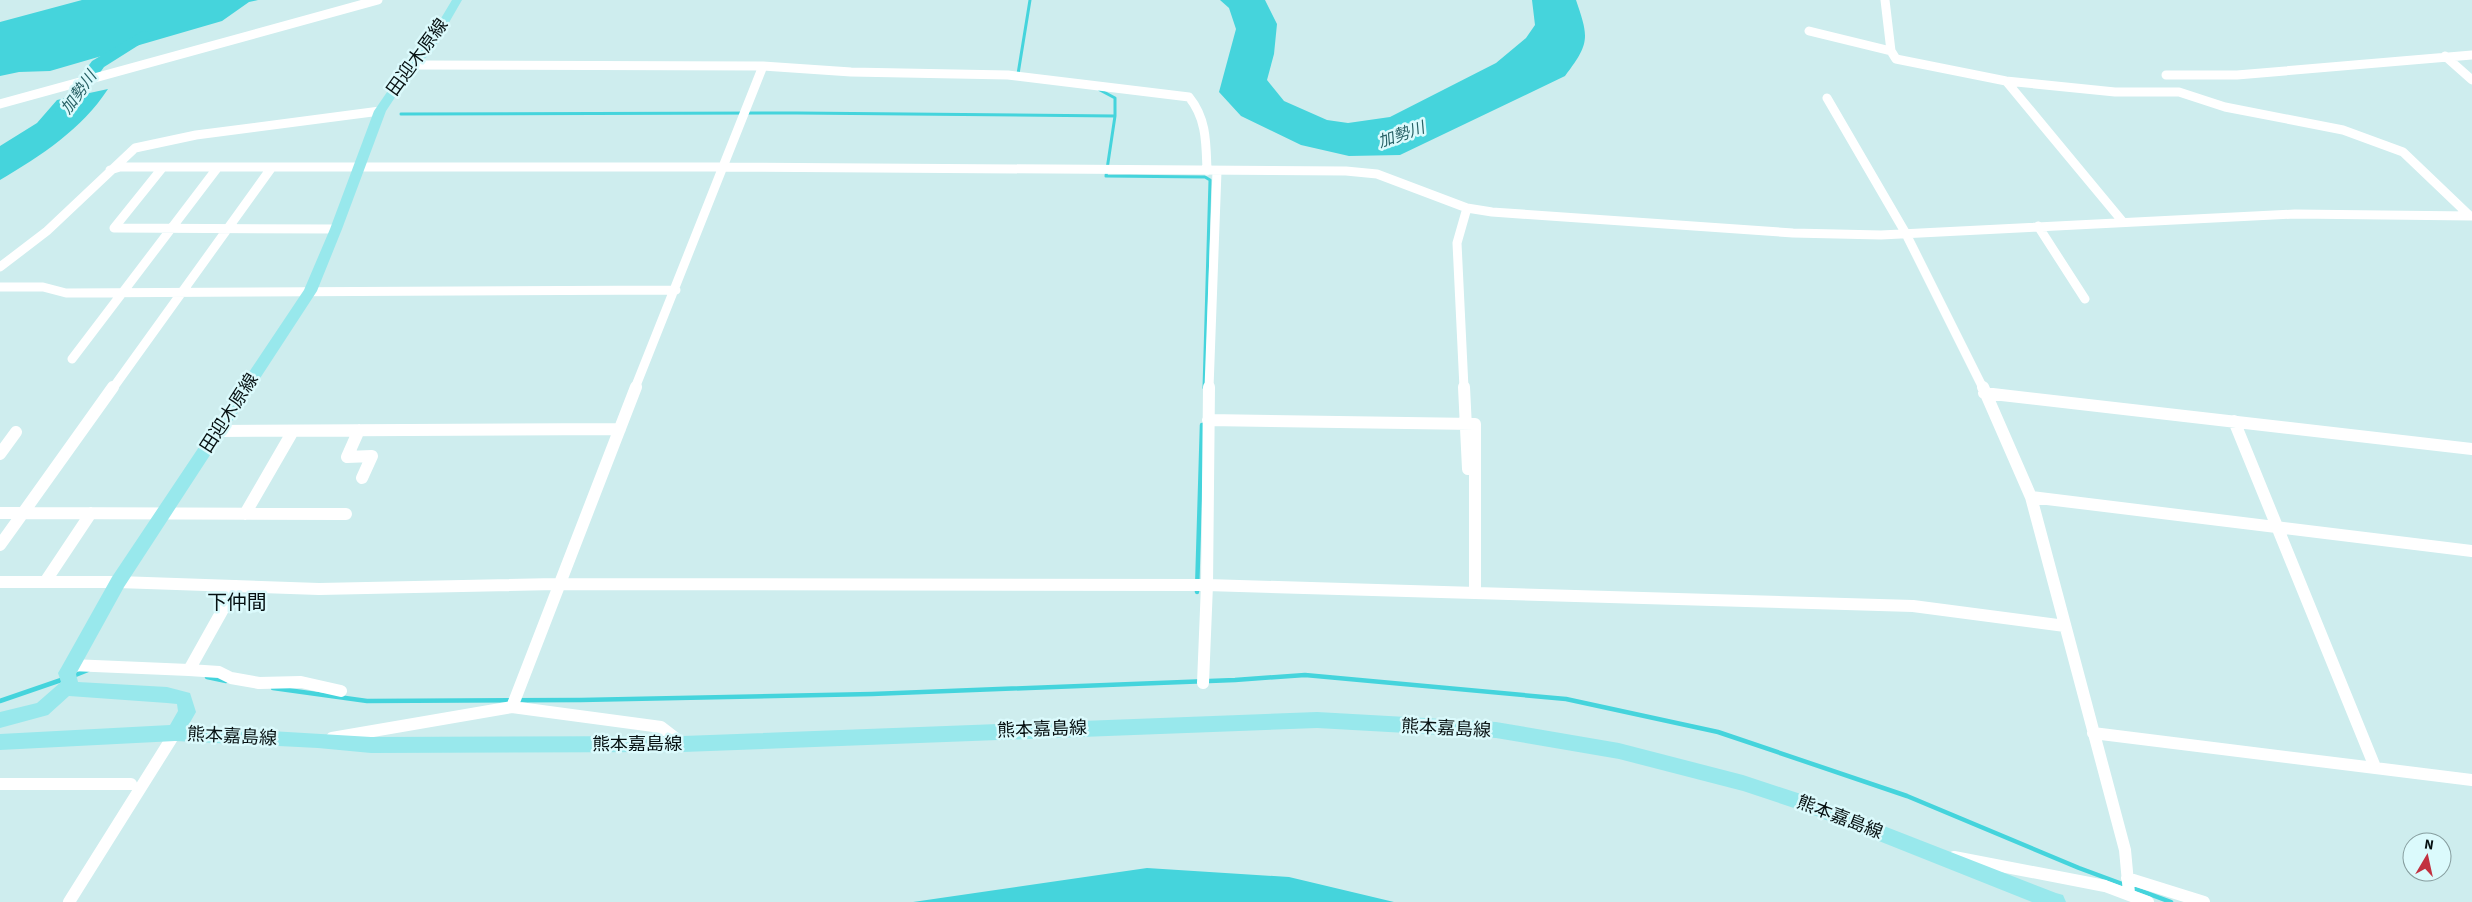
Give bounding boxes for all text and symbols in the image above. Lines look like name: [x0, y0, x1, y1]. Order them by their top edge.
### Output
street label: 田迎木原線: [381, 14, 454, 101]
water label: 加勢川: [56, 65, 103, 118]
water label: 加勢川: [1375, 116, 1429, 153]
street label: 田迎木原線: [194, 369, 264, 458]
district label: 下仲間: [207, 589, 267, 617]
street label: 熊本嘉島線: [1400, 714, 1492, 743]
street label: 熊本嘉島線: [997, 715, 1087, 744]
street label: 熊本嘉島線: [186, 722, 278, 751]
street label: 熊本嘉島線: [592, 732, 682, 757]
street label: 熊本嘉島線: [1793, 790, 1886, 845]
north arrow: [2402, 832, 2452, 882]
text: N: [2423, 835, 2435, 856]

